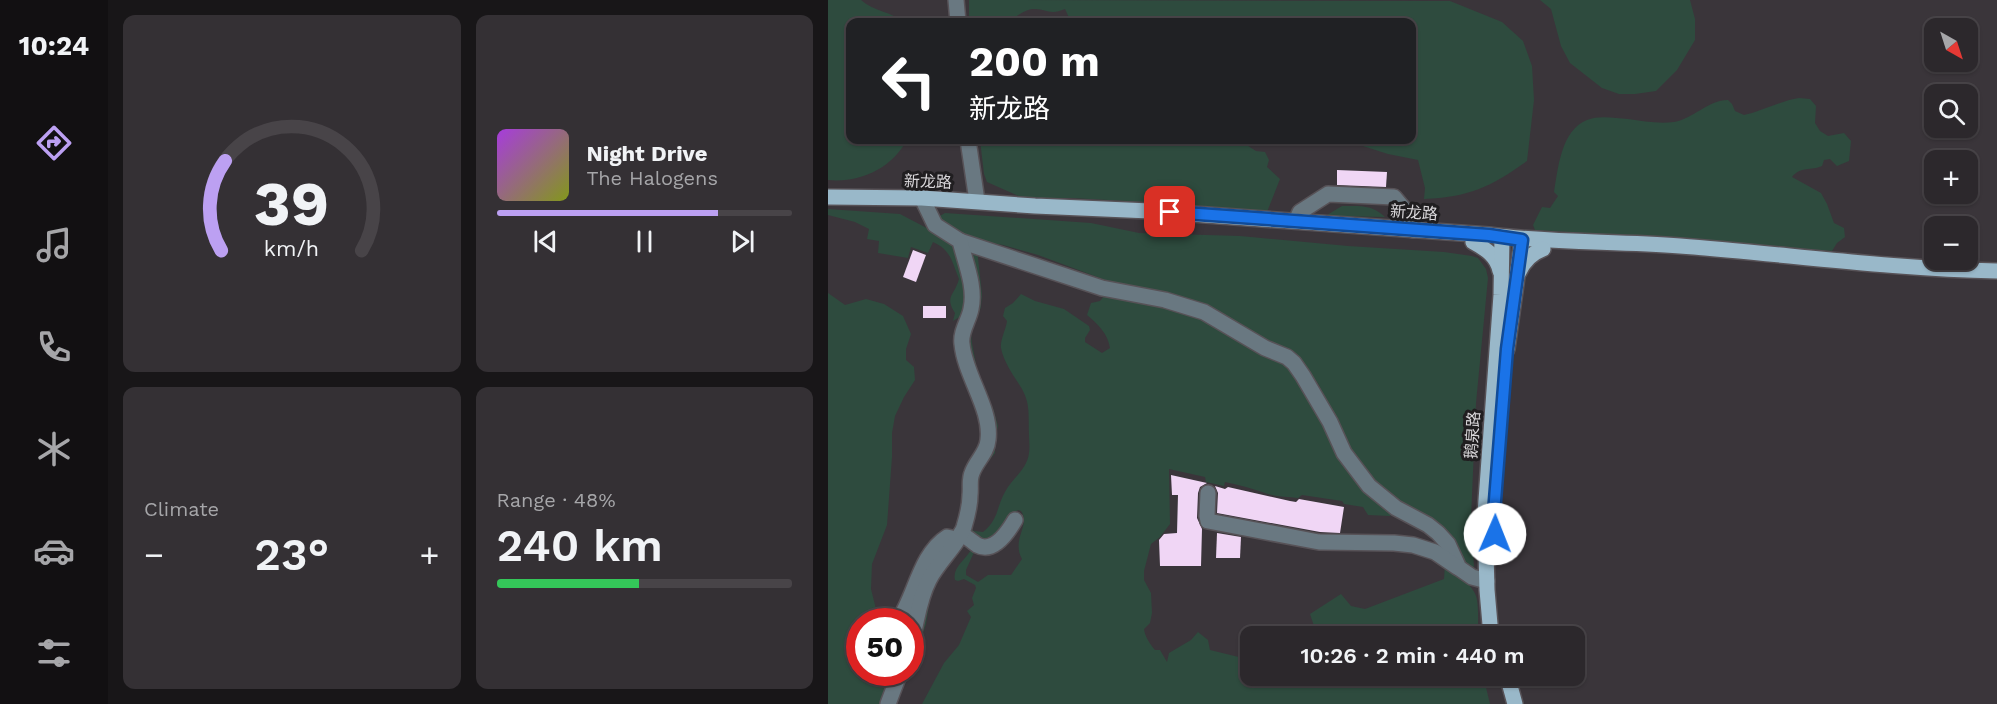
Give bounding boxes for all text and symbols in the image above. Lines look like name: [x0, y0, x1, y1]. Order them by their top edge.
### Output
north arrow: [1924, 18, 1978, 72]
map controls: [1924, 18, 1978, 270]
text: 10:24: [19, 30, 89, 62]
text: 200 m: [969, 37, 1100, 86]
icon: left: [870, 42, 948, 120]
button: search: [1924, 84, 1978, 138]
text: 新龙路: [969, 93, 1050, 125]
icon: directions: [33, 122, 75, 164]
text: Night Drive: [587, 141, 708, 166]
button: +: [1924, 150, 1978, 204]
text: The Halogens: [587, 166, 718, 190]
text: 39: [254, 167, 329, 240]
street label: 新龙路: [904, 171, 952, 192]
pin: [1144, 186, 1195, 237]
icon: arrive: [1153, 195, 1186, 228]
street label: 新龙路: [1389, 201, 1439, 224]
button: −: [1924, 216, 1978, 270]
icon: music: [33, 224, 75, 266]
icon: previous: [529, 225, 562, 258]
icon: pause: [628, 225, 661, 258]
icon: next: [726, 225, 759, 258]
text: km/h: [264, 236, 319, 261]
icon: phone: [33, 326, 75, 368]
street label: 鹅泉路: [1461, 410, 1484, 460]
icon: climate: [33, 428, 75, 470]
text: Range · 48%: [497, 488, 616, 512]
text: Climate: [144, 497, 219, 521]
position arrow: [1463, 502, 1527, 566]
text: 240 km: [497, 519, 663, 572]
text: 23°: [254, 528, 329, 581]
icon: car: [33, 530, 75, 572]
text: −: [144, 535, 164, 574]
text: +: [420, 535, 439, 574]
speed limit sign: 50: [846, 608, 924, 686]
icon: filters: [33, 632, 75, 674]
text: 10:26 · 2 min · 440 m: [1300, 643, 1525, 668]

